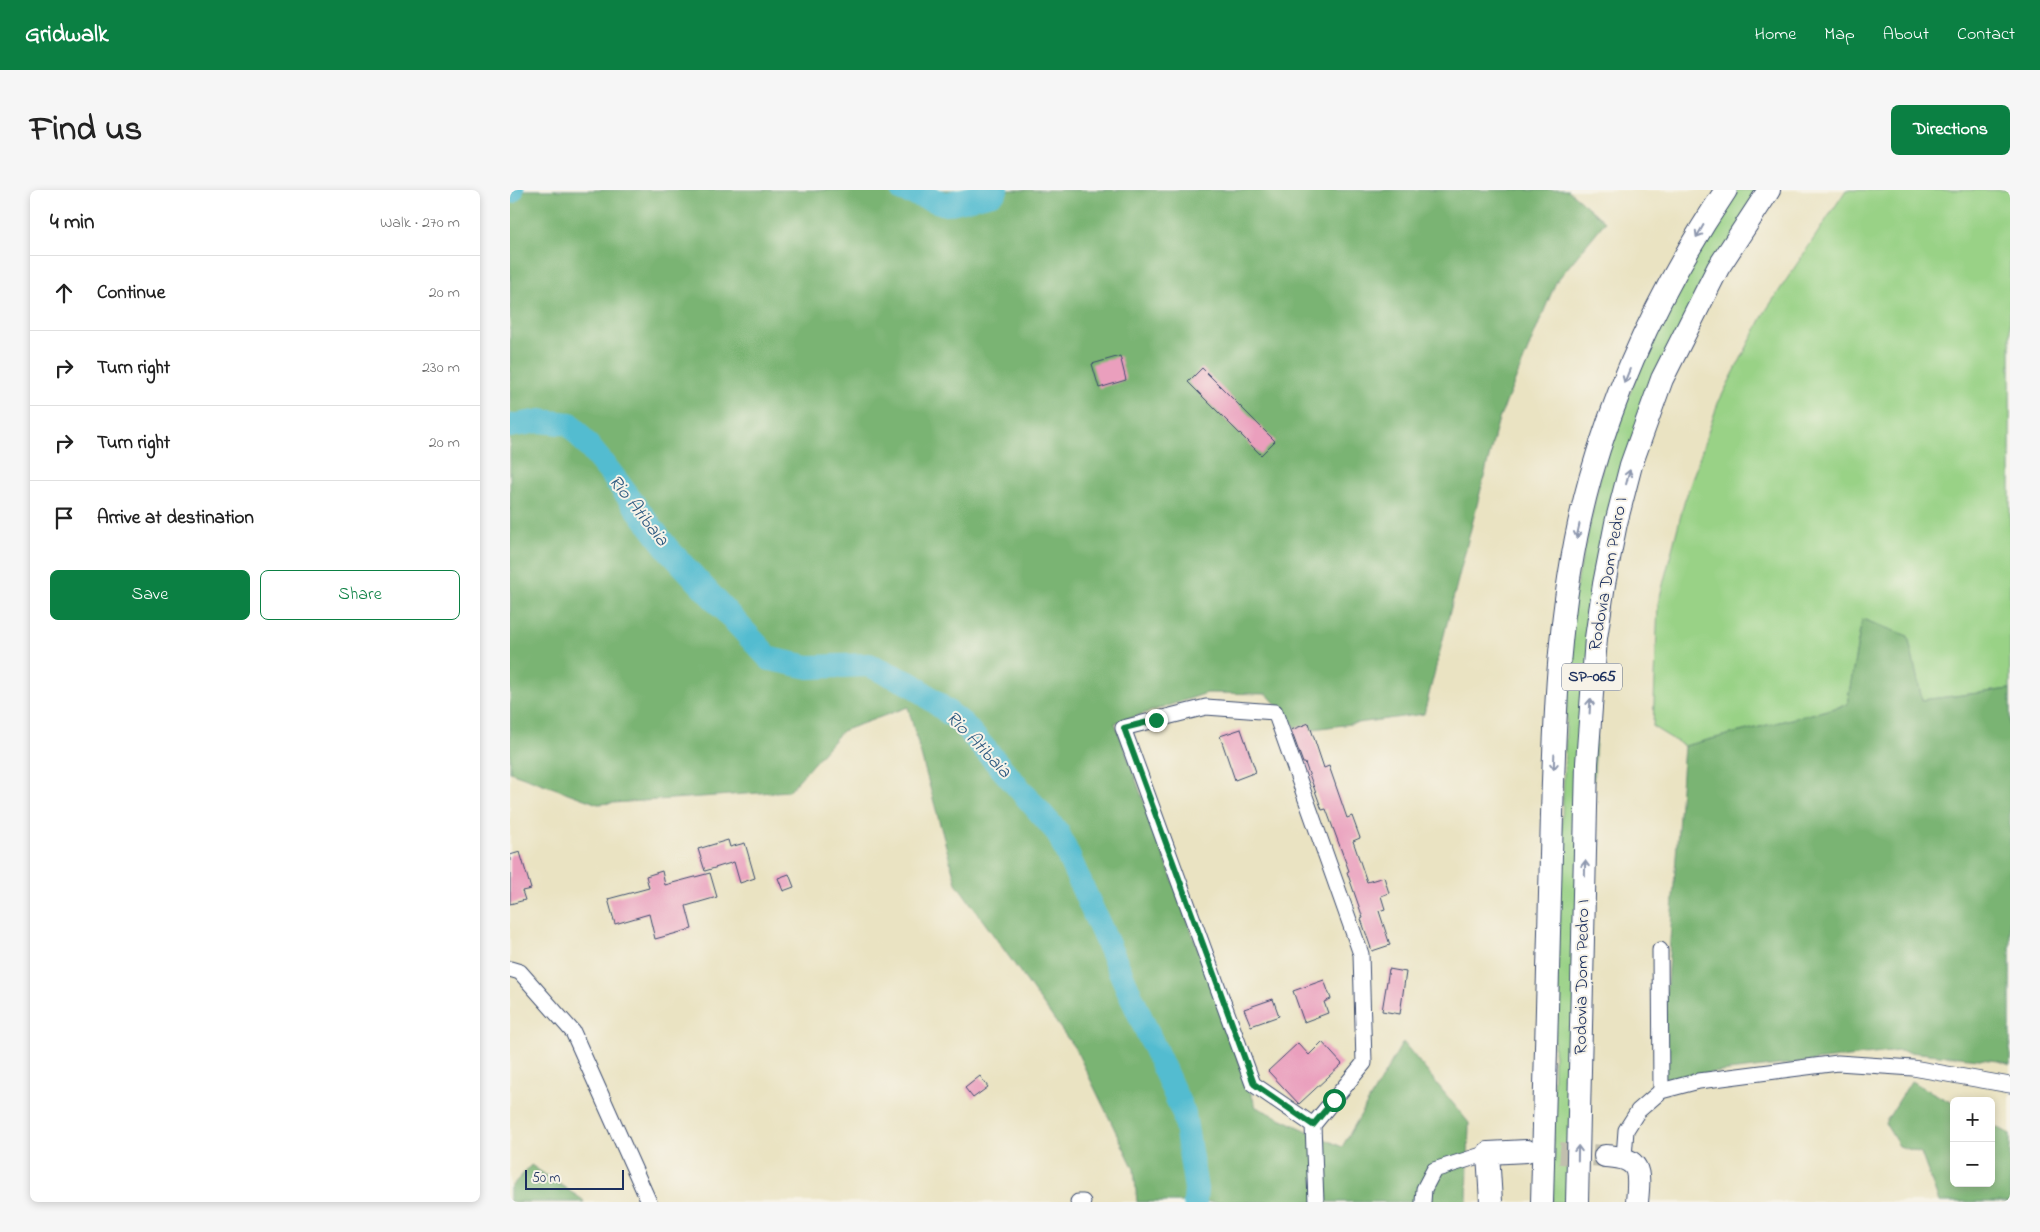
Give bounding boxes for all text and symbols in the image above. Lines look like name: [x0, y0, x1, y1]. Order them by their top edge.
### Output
text: Gridwalk: [25, 18, 109, 53]
text: Home: [1755, 22, 1796, 48]
text: Map: [1824, 22, 1855, 48]
text: About: [1883, 22, 1929, 48]
text: Contact: [1957, 22, 2015, 48]
text: Find us: [30, 105, 142, 156]
button: Directions: [1891, 105, 2010, 155]
text: 4 min: [50, 208, 94, 238]
text: Walk · 270 m: [380, 211, 460, 235]
one-way arrow: [1694, 223, 1704, 238]
icon: ahead: [50, 279, 78, 307]
text: Continue: [97, 280, 165, 307]
text: 20 m: [429, 281, 460, 305]
icon: right: [50, 354, 78, 382]
text: Turn right: [97, 355, 170, 382]
text: 230 m: [422, 356, 460, 380]
one-way arrow: [1621, 368, 1631, 383]
icon: right: [50, 429, 78, 457]
text: Turn right: [97, 430, 170, 457]
text: 20 m: [429, 431, 460, 455]
one-way arrow: [1624, 469, 1633, 485]
water label: Rio Atibaia: [601, 470, 675, 553]
street label: Rodovia Dom Pedro I: [1583, 495, 1635, 653]
icon: arrive: [50, 504, 78, 532]
text: Arrive at destination: [97, 505, 254, 532]
one-way arrow: [1573, 522, 1582, 538]
button: Save: [50, 570, 250, 620]
button: Share: [260, 570, 460, 620]
road number: SP-065: [1562, 664, 1622, 691]
one-way arrow: [1586, 698, 1595, 714]
water label: Rio Atibaia: [939, 705, 1017, 785]
route end: [1145, 709, 1168, 732]
one-way arrow: [1549, 753, 1558, 769]
one-way arrow: [1580, 861, 1590, 877]
street label: Rodovia Dom Pedro I: [1569, 899, 1597, 1055]
route start: [1323, 1089, 1346, 1112]
map controls: [1950, 1097, 1995, 1187]
button: +: [1950, 1097, 1995, 1142]
button: −: [1950, 1142, 1995, 1187]
one-way arrow: [1574, 1146, 1583, 1162]
scale bar: [525, 1167, 624, 1190]
text: 50 m: [532, 1168, 560, 1189]

